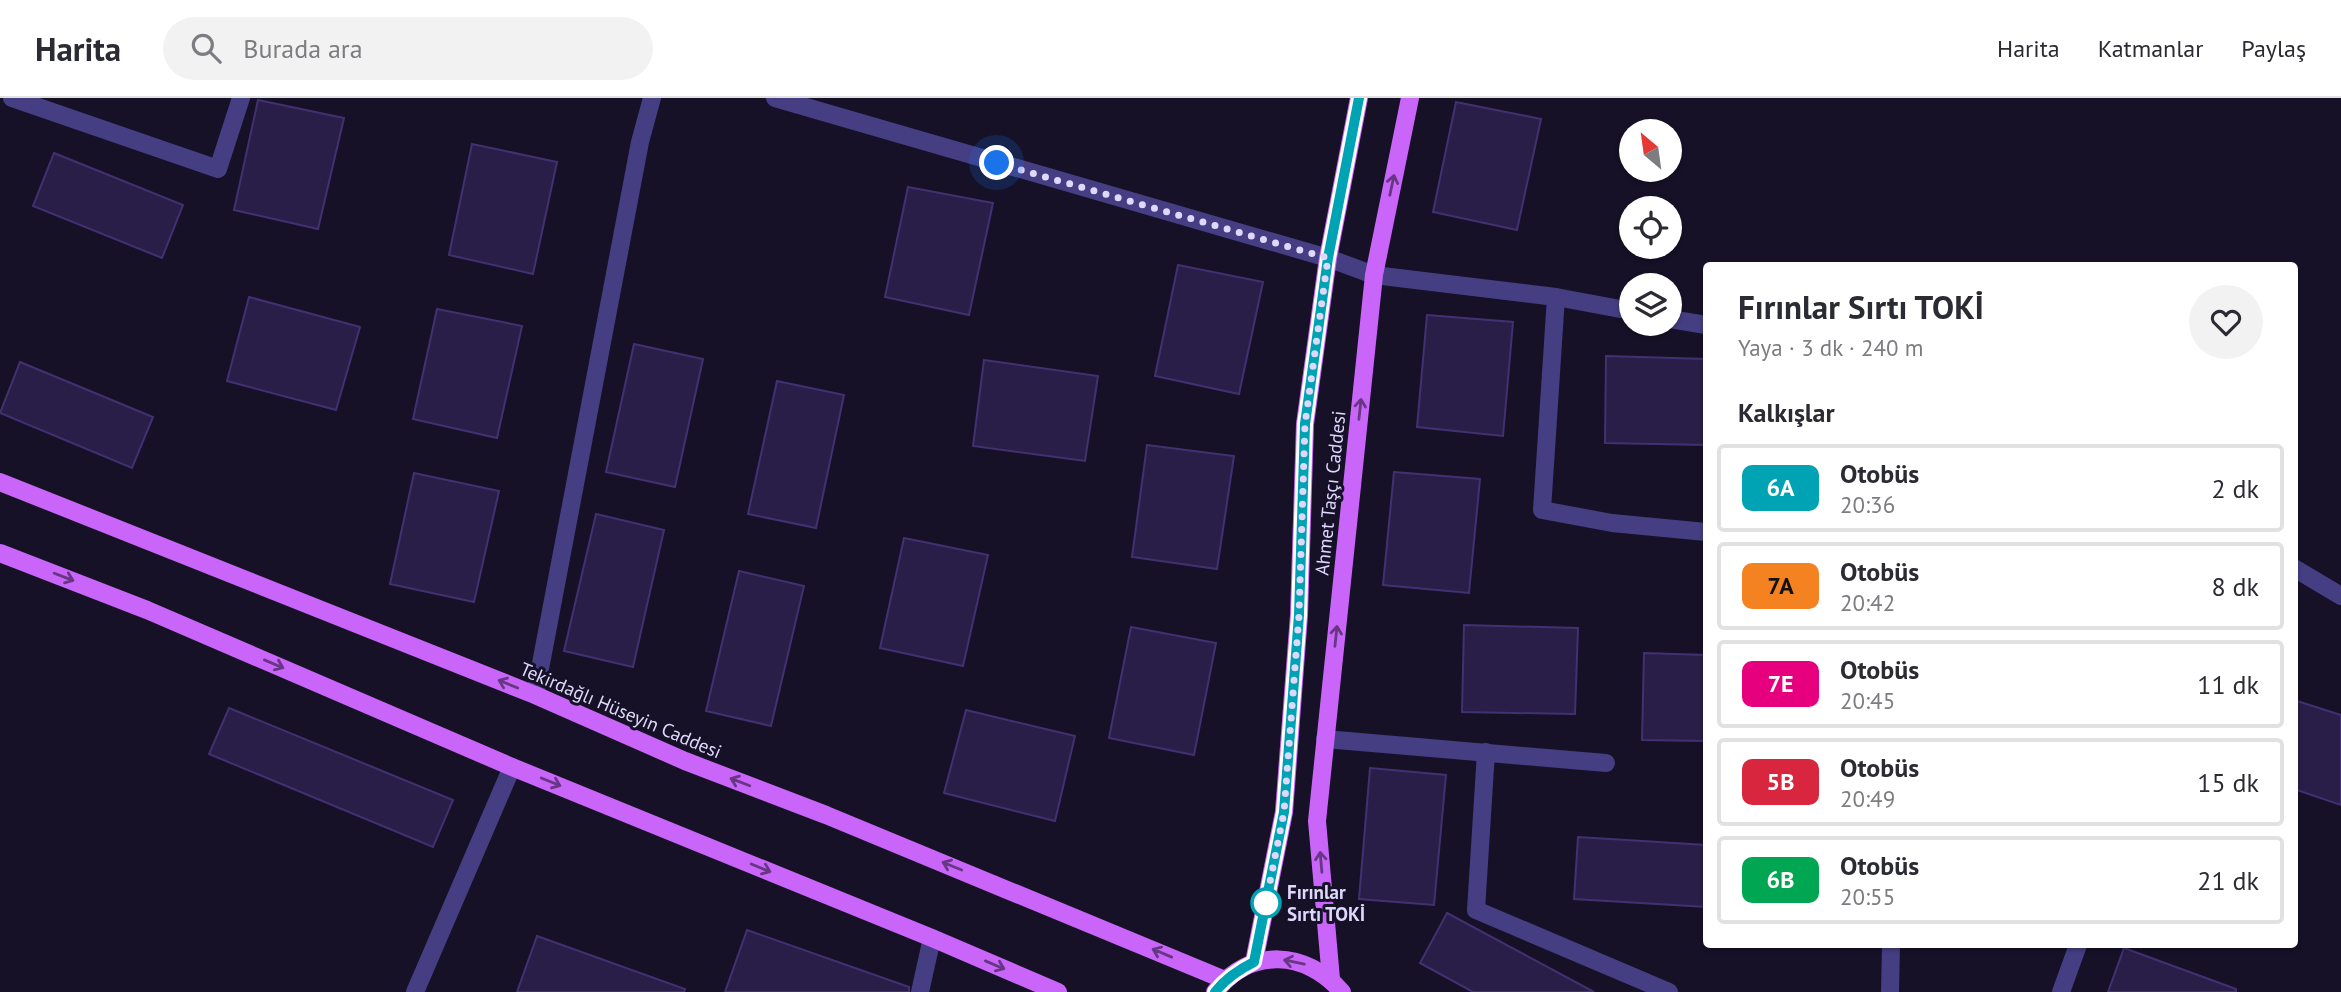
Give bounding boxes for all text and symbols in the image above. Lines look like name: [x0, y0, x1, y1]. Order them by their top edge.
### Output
search box: [163, 17, 653, 80]
text: Harita: [35, 27, 121, 70]
icon: search: [187, 29, 225, 67]
text: Burada ara: [243, 32, 363, 65]
text: Harita: [1997, 33, 2060, 64]
text: Katmanlar: [2098, 33, 2203, 64]
text: Paylaş: [2241, 33, 2306, 64]
north arrow: [1619, 119, 1682, 182]
map controls: [1619, 119, 1682, 336]
your location: [979, 145, 1014, 180]
one-way arrow: [1386, 174, 1400, 197]
button: locate: [1619, 196, 1682, 259]
button: layers: [1619, 273, 1682, 336]
text: Fırınlar Sırtı TOKİ: [1738, 285, 1984, 328]
button: heart: [2189, 285, 2263, 359]
text: Yaya · 3 dk · 240 m: [1738, 333, 1923, 362]
text: Kalkışlar: [1738, 396, 1835, 429]
one-way arrow: [1353, 399, 1366, 421]
street label: Ahmet Taşçı Caddesi: [1309, 410, 1351, 576]
text: Otobüs: [1840, 457, 1919, 490]
text: 6A: [1766, 472, 1795, 503]
text: 2 dk: [2211, 472, 2259, 505]
text: 20:36: [1840, 490, 1895, 519]
text: Otobüs: [1840, 555, 1919, 588]
text: 7A: [1767, 570, 1794, 601]
text: 8 dk: [2211, 570, 2259, 603]
one-way arrow: [52, 572, 74, 585]
text: 20:42: [1840, 588, 1895, 617]
one-way arrow: [1329, 625, 1342, 648]
text: Otobüs: [1840, 653, 1919, 686]
street label: Tekirdağlı Hüseyin Caddesi: [517, 657, 725, 763]
one-way arrow: [262, 659, 284, 672]
text: 7E: [1767, 668, 1794, 699]
text: 11 dk: [2197, 668, 2259, 701]
one-way arrow: [498, 677, 520, 690]
text: 20:45: [1840, 686, 1895, 715]
text: Otobüs: [1840, 751, 1919, 784]
text: 5B: [1767, 766, 1794, 797]
text: 15 dk: [2197, 766, 2259, 799]
one-way arrow: [730, 775, 752, 788]
one-way arrow: [539, 777, 561, 790]
text: 20:49: [1840, 784, 1895, 813]
text: Otobüs: [1840, 849, 1919, 882]
one-way arrow: [1314, 851, 1327, 874]
one-way arrow: [942, 859, 963, 872]
one-way arrow: [750, 862, 772, 875]
text: 6B: [1767, 864, 1794, 895]
text: 21 dk: [2197, 864, 2259, 897]
place label: Fırınlar Sırtı TOKİ: [1287, 880, 1365, 926]
text: 20:55: [1840, 882, 1895, 911]
marker: Fırınlar Sırtı TOKİ: [1251, 888, 1281, 918]
one-way arrow: [1152, 946, 1173, 959]
one-way arrow: [1283, 954, 1306, 968]
one-way arrow: [983, 959, 1005, 972]

